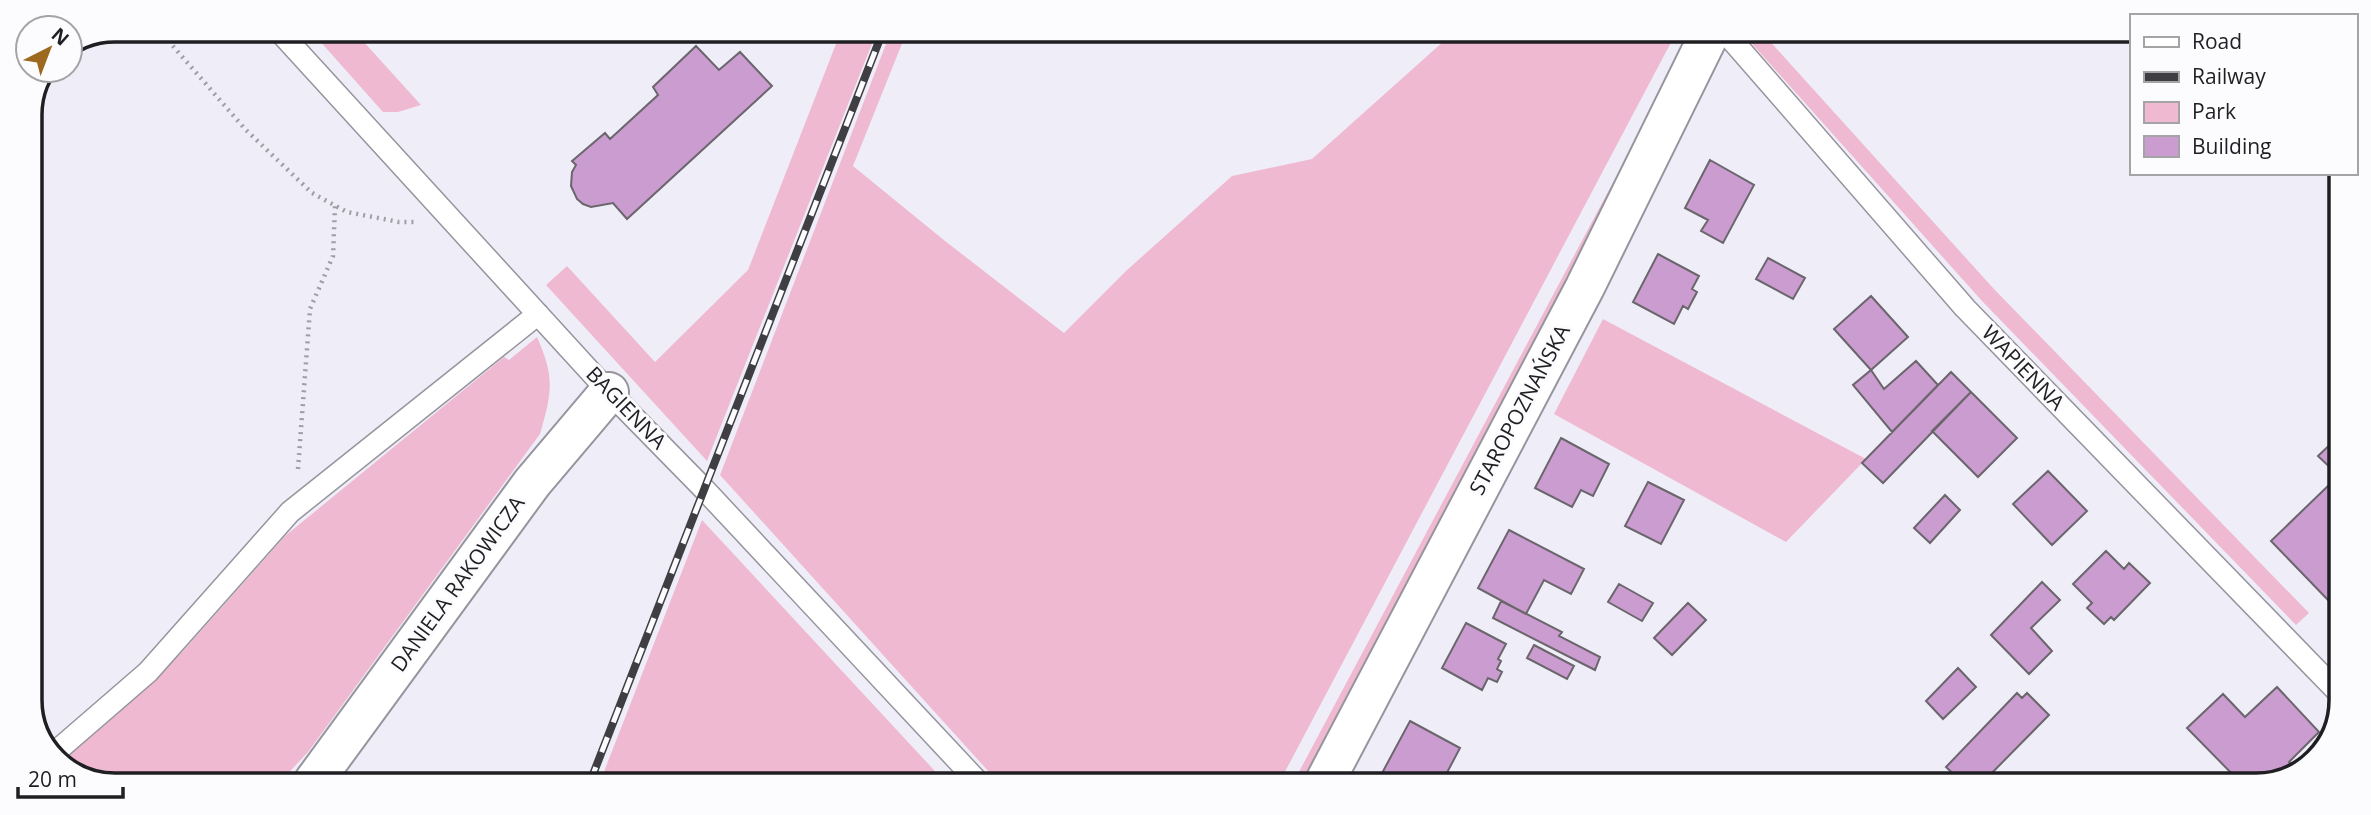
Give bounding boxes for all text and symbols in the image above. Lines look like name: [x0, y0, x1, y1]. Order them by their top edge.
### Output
north arrow: [14, 14, 84, 84]
legend: [2130, 14, 2357, 175]
text: N: [46, 22, 75, 51]
text: Road: [2192, 27, 2242, 55]
text: Railway: [2192, 62, 2266, 90]
text: Park: [2192, 97, 2236, 125]
text: Building: [2192, 132, 2271, 160]
street label: STAROPOZNAŃSKA: [1462, 319, 1576, 500]
street label: WAPIENNA: [1976, 319, 2072, 416]
street label: BAGIENNA: [580, 360, 674, 455]
street label: DANIELA RAKOWICZA: [384, 489, 531, 677]
scale bar: [18, 756, 122, 800]
text: 20 m: [28, 765, 77, 793]

